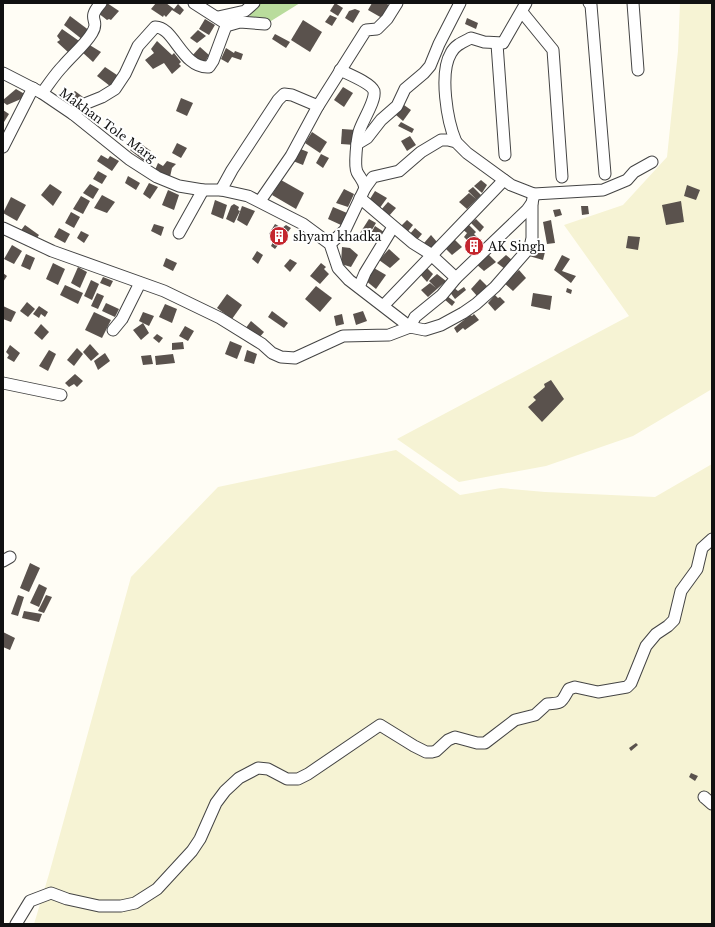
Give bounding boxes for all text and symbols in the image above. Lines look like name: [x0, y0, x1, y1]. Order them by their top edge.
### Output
street label: Makhan Tole Marg: [57, 85, 160, 166]
building icon: shyam khadka: [268, 225, 290, 247]
place label: shyam khadka: [293, 229, 382, 244]
building icon: AK Singh: [463, 235, 485, 257]
place label: AK Singh: [487, 239, 545, 254]

